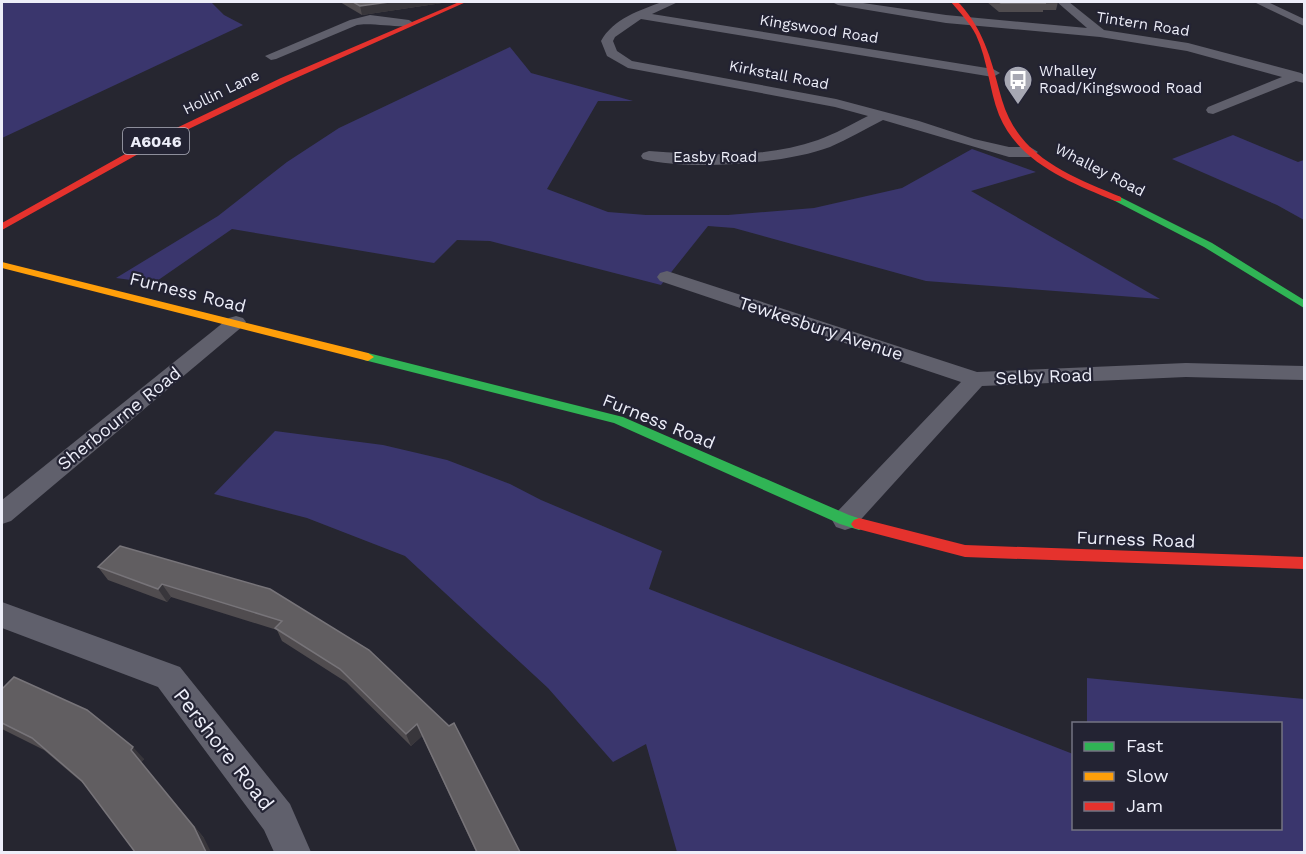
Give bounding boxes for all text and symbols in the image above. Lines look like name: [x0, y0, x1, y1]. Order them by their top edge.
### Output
street label: Tintern Road: [1095, 8, 1191, 40]
street label: Kingswood Road: [758, 11, 880, 47]
street label: Kirkstall Road: [728, 56, 830, 94]
place label: Whalley Road/Kingswood Road: [1039, 62, 1202, 97]
bus stop icon: Whalley Road/Kingswood Road: [1002, 64, 1034, 106]
street label: Hollin Lane: [180, 66, 262, 118]
road number: A6046: [123, 128, 189, 154]
street label: Whalley Road: [1052, 140, 1148, 200]
street label: Easby Road: [673, 148, 757, 166]
street label: Furness Road: [128, 267, 248, 317]
street label: Tewkesbury Avenue: [736, 292, 906, 364]
street label: Sherbourne Road: [53, 362, 185, 474]
street label: Selby Road: [995, 364, 1093, 388]
street label: Furness Road: [600, 389, 718, 453]
street label: Furness Road: [1076, 526, 1196, 552]
street label: Pershore Road: [168, 683, 280, 815]
legend: [1072, 722, 1282, 830]
text: Fast: [1126, 735, 1164, 756]
text: Slow: [1126, 765, 1169, 786]
text: Jam: [1126, 795, 1163, 816]

